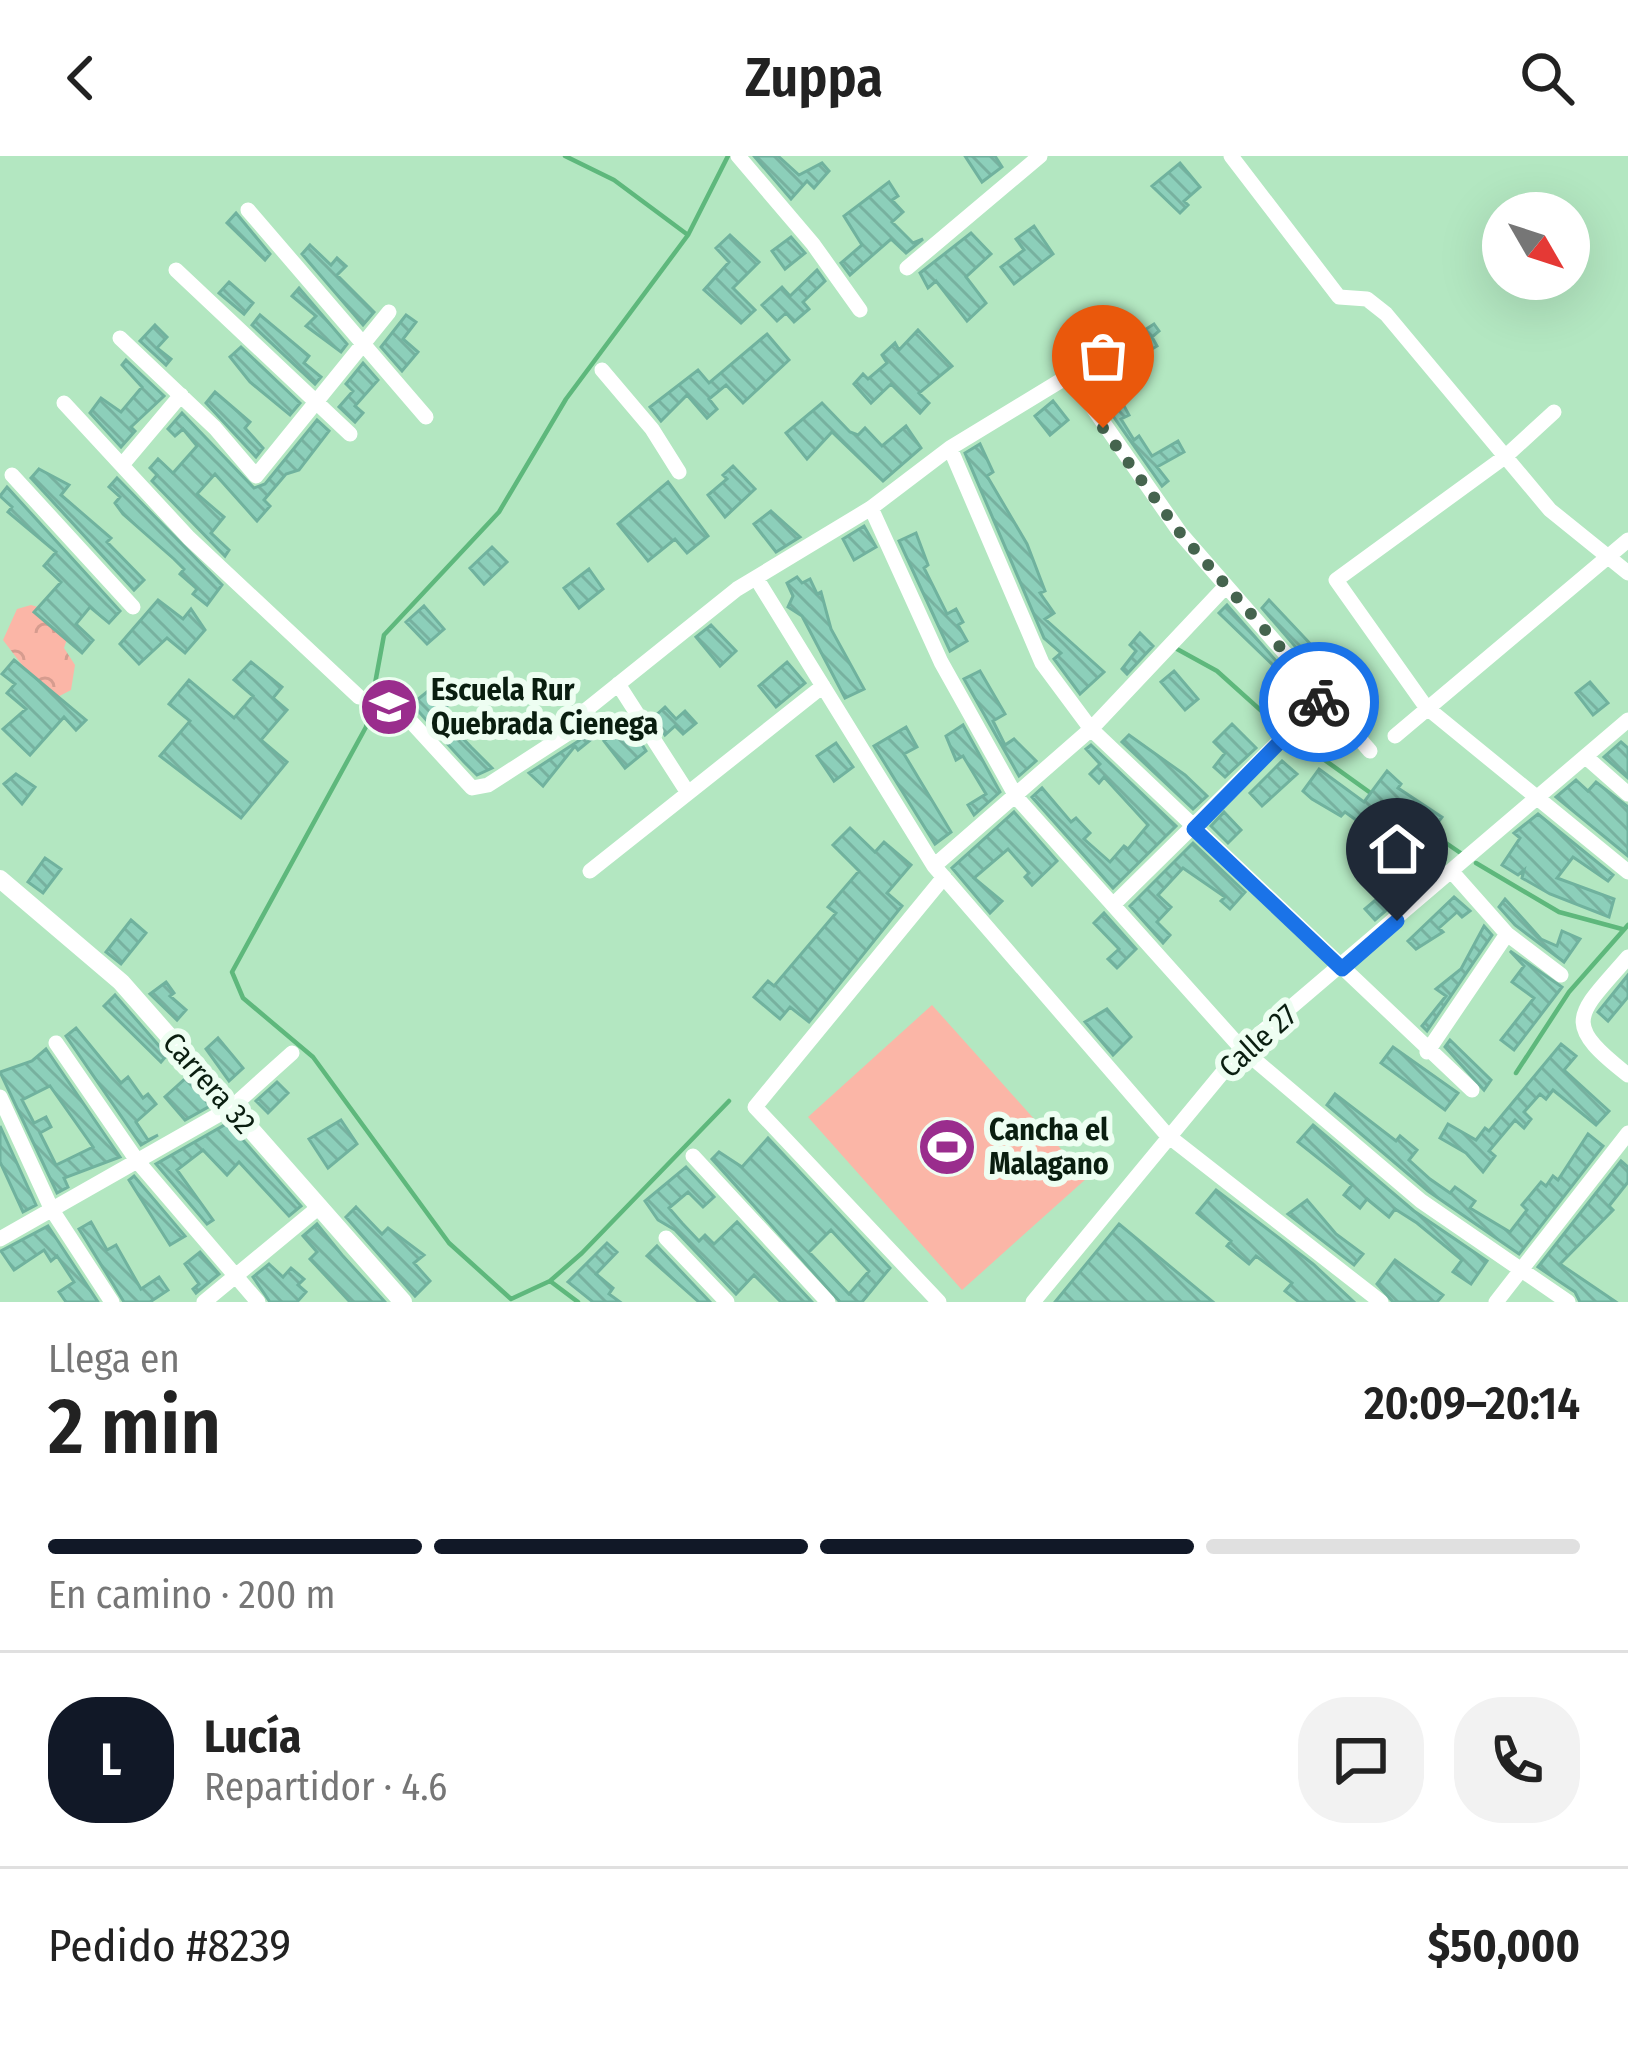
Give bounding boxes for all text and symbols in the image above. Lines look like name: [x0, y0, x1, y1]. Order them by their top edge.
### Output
icon: back: [48, 45, 114, 111]
icon: search: [1514, 45, 1580, 111]
text: Zuppa: [745, 46, 883, 110]
north arrow: [1482, 192, 1590, 300]
map controls: [1482, 192, 1590, 300]
pin: [1052, 305, 1154, 428]
icon: bag: [1070, 323, 1136, 389]
courier: [1259, 642, 1379, 762]
icon: bike: [1286, 669, 1352, 735]
place label: Escuela Rur Quebrada Cienega: [431, 672, 658, 742]
school or university icon: Escuela Rur Quebrada Cienega: [358, 676, 420, 738]
pin: [1346, 798, 1448, 921]
icon: home: [1364, 816, 1430, 882]
street label: Calle 27: [1212, 997, 1304, 1085]
street label: Carrera 32: [155, 1025, 263, 1141]
place label: Cancha el Malagano: [989, 1112, 1109, 1182]
sports icon: Cancha el Malagano: [916, 1116, 978, 1178]
text: Llega en: [48, 1336, 180, 1382]
text: 20:09–20:14: [1364, 1377, 1580, 1431]
text: 2 min: [48, 1380, 221, 1474]
text: En camino · 200 m: [48, 1572, 336, 1618]
button: chat: [1298, 1697, 1424, 1823]
button: phone: [1454, 1697, 1580, 1823]
text: Lucía: [204, 1710, 301, 1764]
text: L: [101, 1733, 121, 1787]
text: Repartidor · 4.6: [204, 1764, 447, 1810]
text: Pedido #8239: [48, 1919, 291, 1973]
text: $50,000: [1428, 1919, 1580, 1973]

